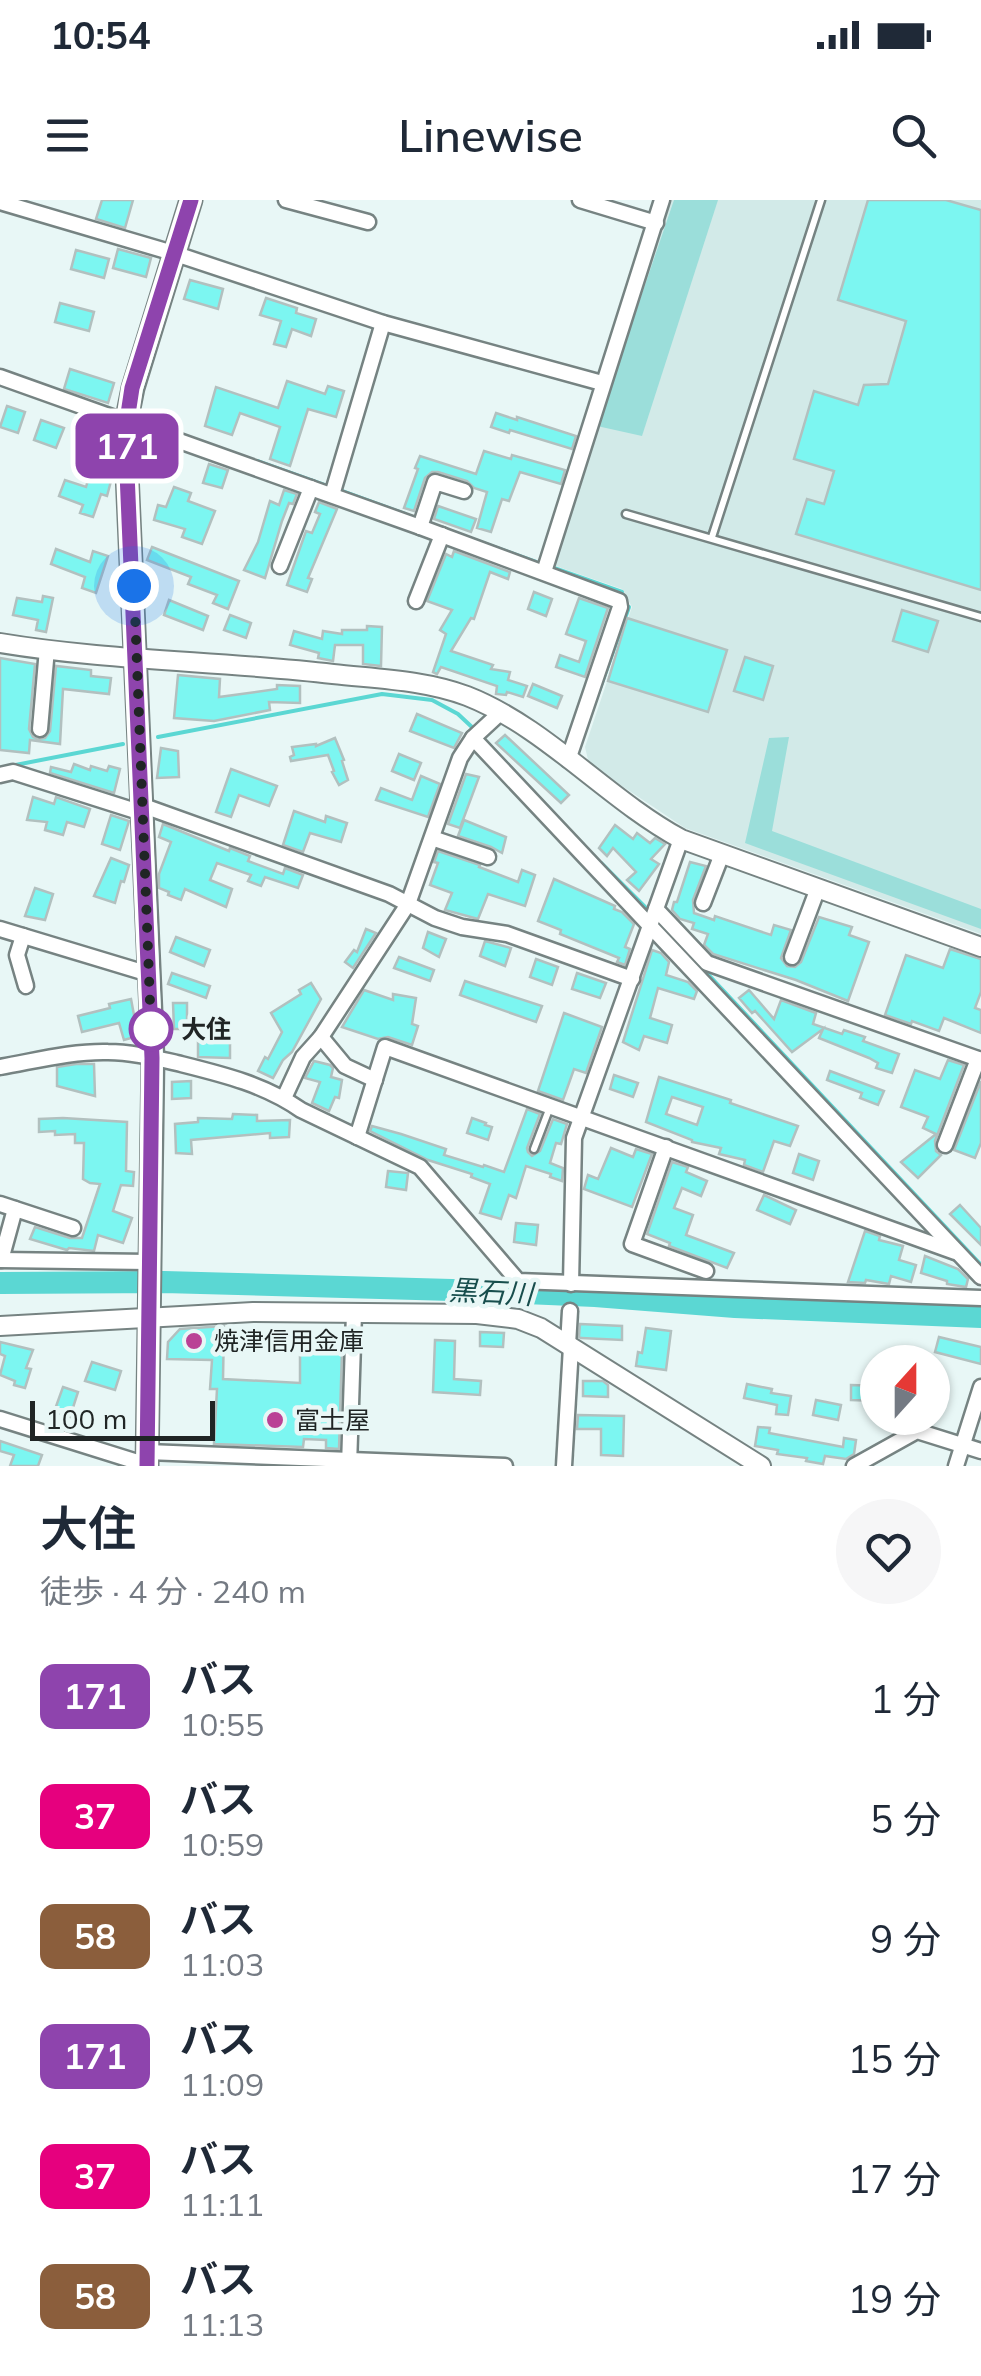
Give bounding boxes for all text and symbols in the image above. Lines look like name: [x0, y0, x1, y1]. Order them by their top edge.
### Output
text: 10:54: [50, 11, 151, 59]
text: Linewise: [398, 107, 583, 163]
icon: menu: [40, 108, 95, 163]
icon: search: [886, 108, 941, 163]
line badge: 171: [70, 414, 184, 478]
text: 171: [95, 424, 159, 468]
your location: [109, 561, 159, 611]
marker: 大住: [130, 1008, 172, 1050]
place label: 大住: [181, 1013, 231, 1044]
water label: 黒石川: [448, 1272, 537, 1311]
place label: 焼津信用金庫: [214, 1325, 364, 1356]
marker: 焼津信用金庫: [183, 1330, 205, 1352]
north arrow: [860, 1345, 950, 1435]
map controls: [860, 1345, 950, 1435]
scale bar: [30, 1396, 215, 1440]
text: 100 m: [45, 1401, 127, 1436]
place label: 富士屋: [295, 1404, 370, 1435]
marker: 富士屋: [264, 1409, 286, 1431]
text: 大住: [40, 1498, 136, 1558]
button: heart: [836, 1499, 941, 1604]
text: 徒歩 · 4 分 · 240 m: [40, 1571, 306, 1611]
text: バス: [180, 1655, 256, 1703]
text: 171: [63, 1674, 127, 1718]
text: 1 分: [870, 1675, 941, 1723]
text: 10:55: [180, 1704, 264, 1744]
text: バス: [180, 1775, 256, 1823]
text: 37: [74, 1794, 116, 1838]
text: 5 分: [870, 1795, 941, 1843]
text: 10:59: [180, 1824, 264, 1864]
text: バス: [180, 1895, 256, 1943]
text: 58: [74, 1914, 116, 1958]
text: 9 分: [870, 1915, 941, 1963]
text: 11:03: [180, 1944, 264, 1984]
text: バス: [180, 2015, 256, 2063]
text: 171: [63, 2034, 127, 2078]
text: 15 分: [847, 2035, 941, 2083]
text: 11:09: [180, 2064, 264, 2104]
text: バス: [180, 2135, 256, 2183]
text: 37: [74, 2154, 116, 2198]
text: 17 分: [847, 2155, 941, 2203]
text: 11:11: [180, 2184, 264, 2224]
text: バス: [180, 2255, 256, 2303]
text: 58: [74, 2274, 116, 2318]
text: 19 分: [847, 2275, 941, 2323]
text: 11:13: [180, 2304, 264, 2344]

